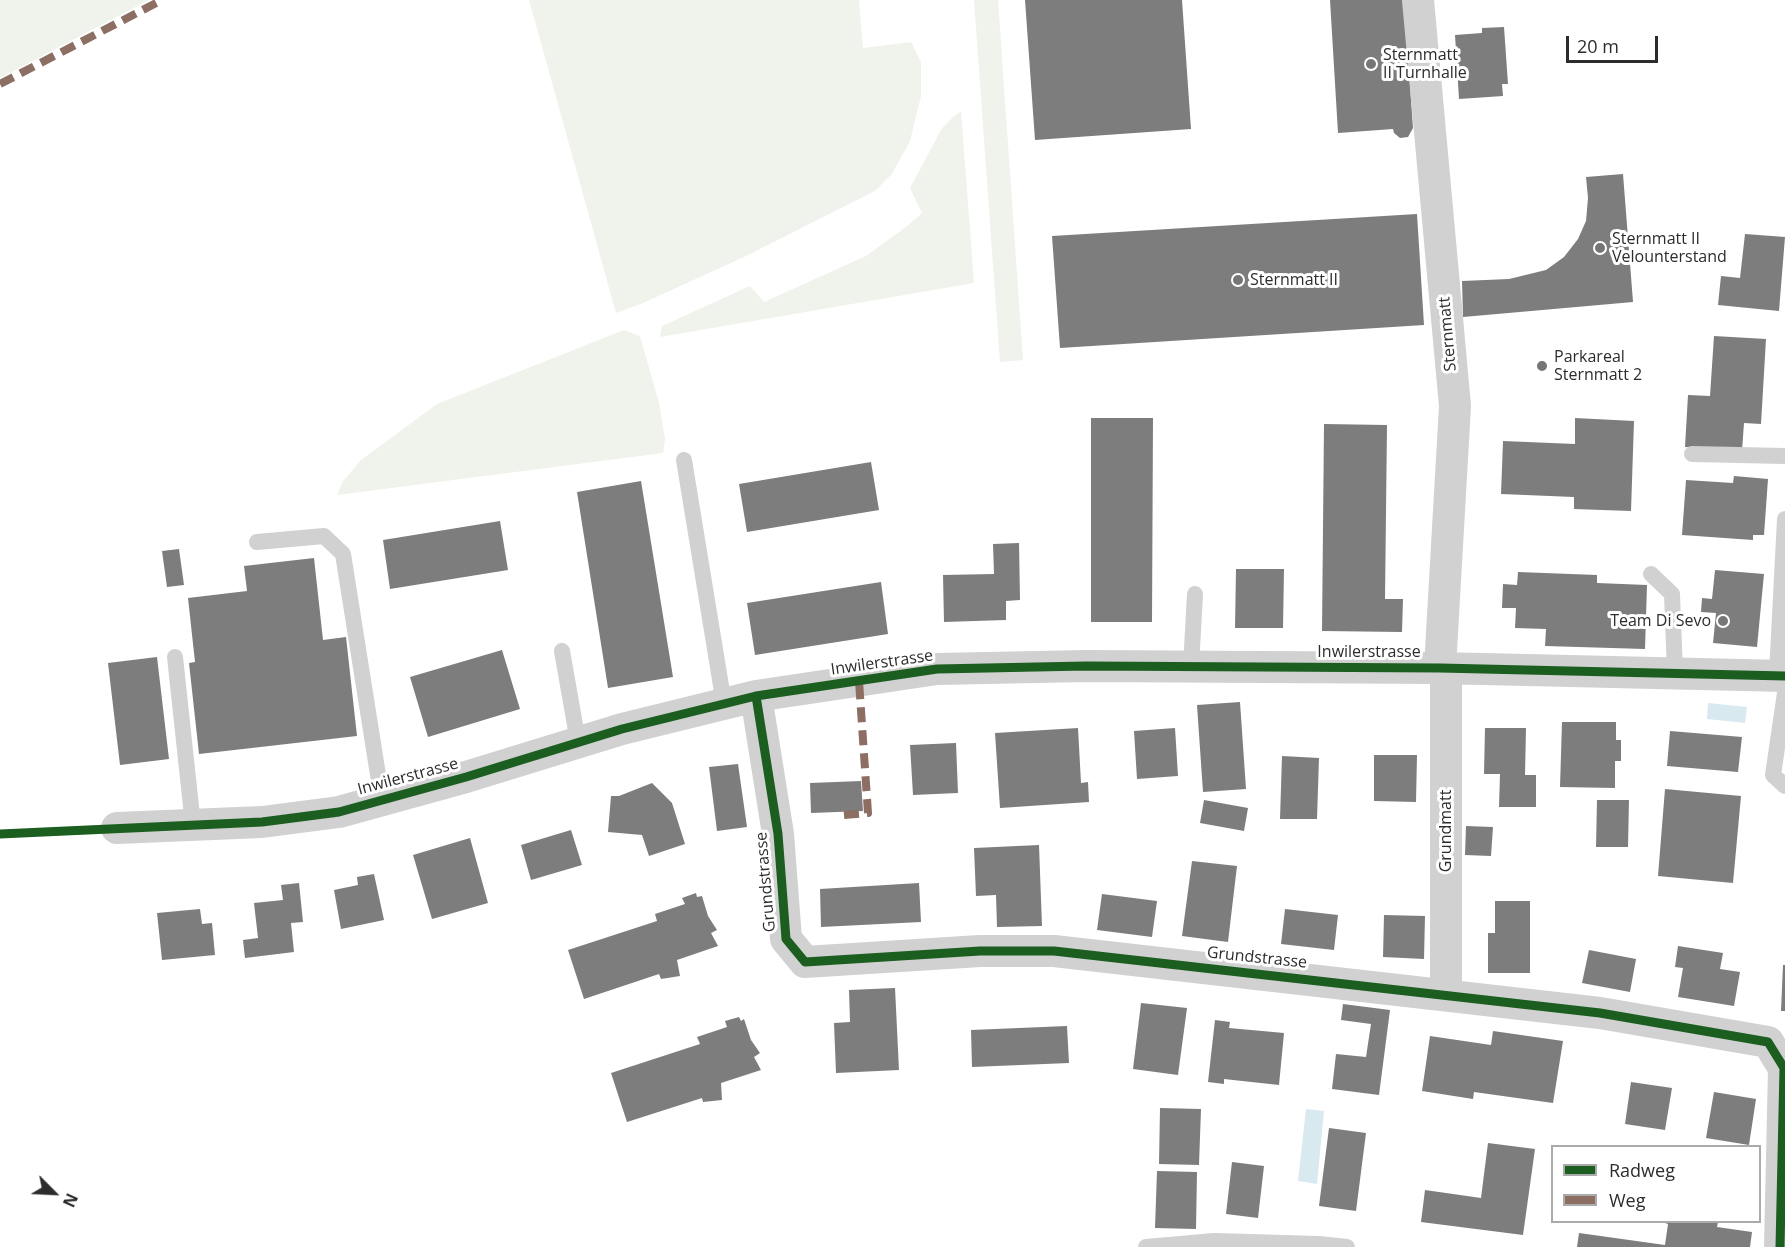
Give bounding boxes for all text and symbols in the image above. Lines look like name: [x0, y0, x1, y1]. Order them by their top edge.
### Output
scale bar: [1569, 24, 1660, 62]
text: 20 m: [1577, 34, 1619, 58]
place label: Sternmatt II Turnhalle: [1383, 45, 1467, 83]
marker: Sternmatt II Turnhalle: [1364, 57, 1378, 71]
place label: Sternmatt II Velounterstand: [1612, 229, 1727, 267]
marker: Sternmatt II Velounterstand: [1593, 241, 1607, 255]
place label: Sternmatt II: [1250, 270, 1338, 290]
marker: Sternmatt II: [1231, 273, 1245, 287]
street label: Sternmatt: [1435, 296, 1461, 372]
place label: Parkareal Sternmatt 2: [1554, 347, 1642, 385]
marker: Parkareal Sternmatt 2: [1535, 359, 1549, 373]
place label: Team Di Sevo: [1610, 611, 1711, 631]
marker: Team Di Sevo: [1716, 614, 1730, 628]
street label: Inwilerstrasse: [1317, 642, 1421, 662]
street label: Inwilerstrasse: [830, 646, 934, 680]
street label: Inwilerstrasse: [356, 754, 460, 800]
street label: Grundmatt: [1436, 790, 1456, 872]
street label: Grundstrasse: [752, 831, 780, 933]
street label: Grundstrasse: [1206, 943, 1308, 973]
legend: [1551, 1145, 1761, 1223]
text: Radweg: [1609, 1158, 1675, 1182]
north arrow: [24, 1163, 84, 1223]
text: Weg: [1609, 1188, 1646, 1212]
text: N: [58, 1190, 83, 1211]

